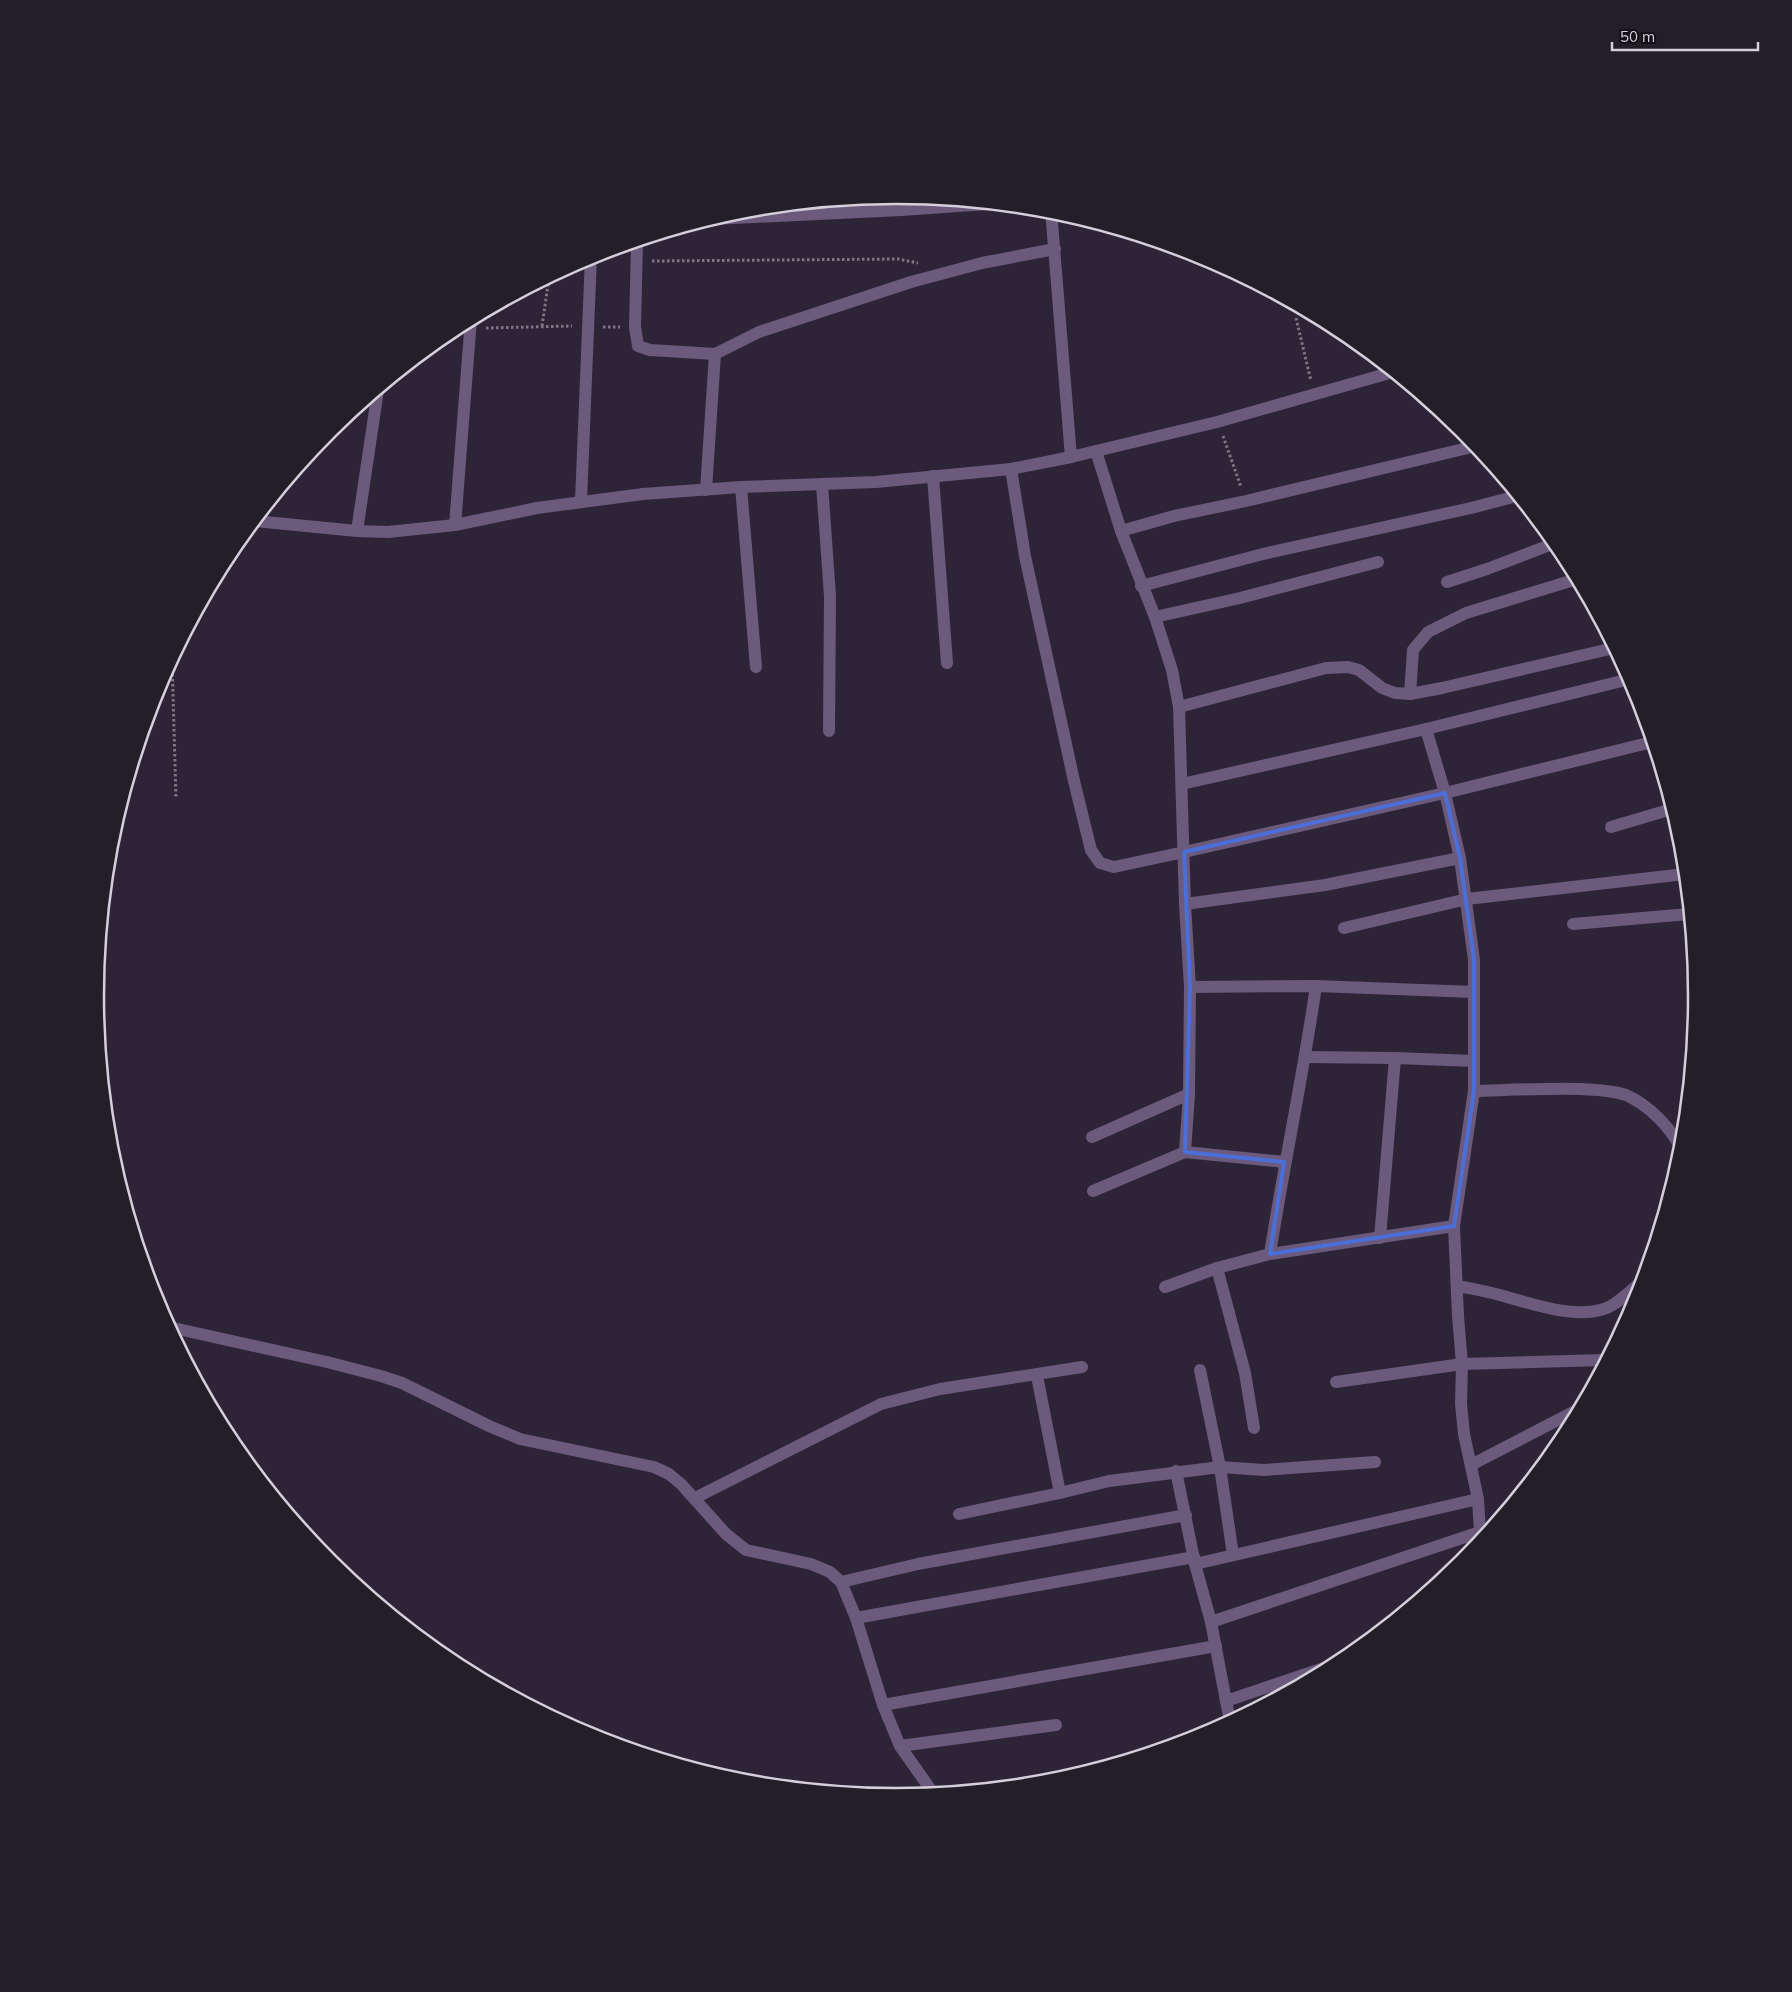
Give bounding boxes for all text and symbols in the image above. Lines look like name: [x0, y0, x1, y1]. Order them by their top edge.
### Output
scale bar: [1612, 20, 1758, 52]
text: 50 m: [1620, 27, 1655, 46]

